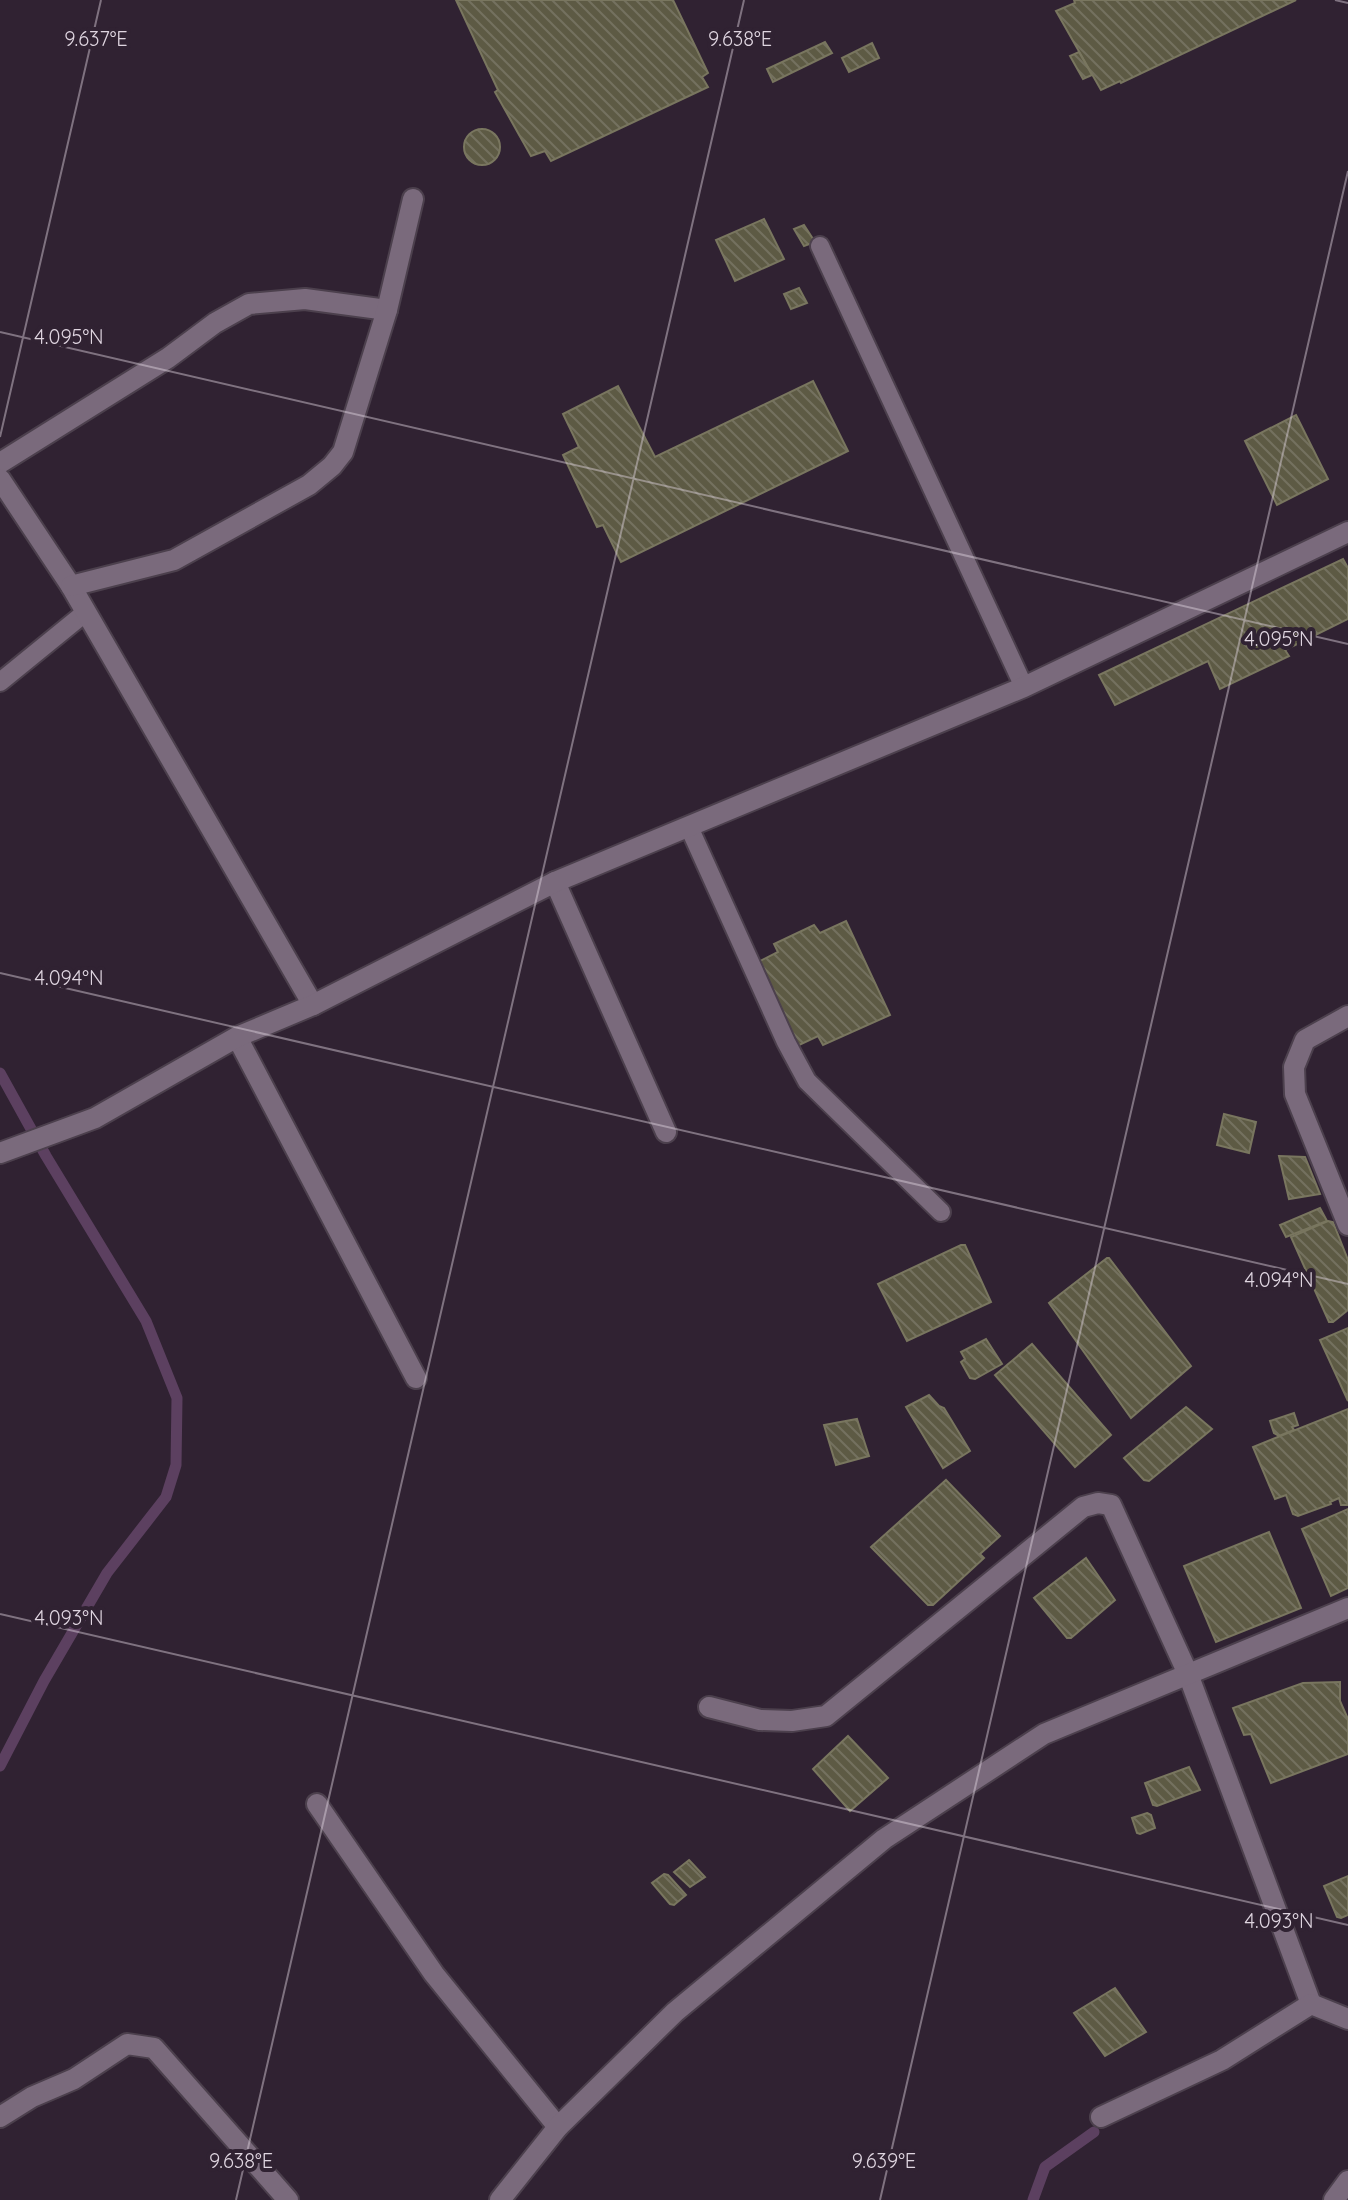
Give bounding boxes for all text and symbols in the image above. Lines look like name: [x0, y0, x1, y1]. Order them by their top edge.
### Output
text: 9.637°E: [64, 26, 128, 51]
text: 9.638°E: [708, 26, 772, 51]
text: 4.095°N: [34, 324, 104, 349]
text: 4.095°N: [1244, 626, 1314, 651]
text: 4.094°N: [35, 965, 103, 990]
text: 4.094°N: [1245, 1267, 1313, 1292]
text: 4.093°N: [35, 1605, 103, 1630]
text: 4.093°N: [1245, 1908, 1313, 1933]
text: 9.638°E: [209, 2148, 273, 2173]
text: 9.639°E: [852, 2148, 916, 2173]

